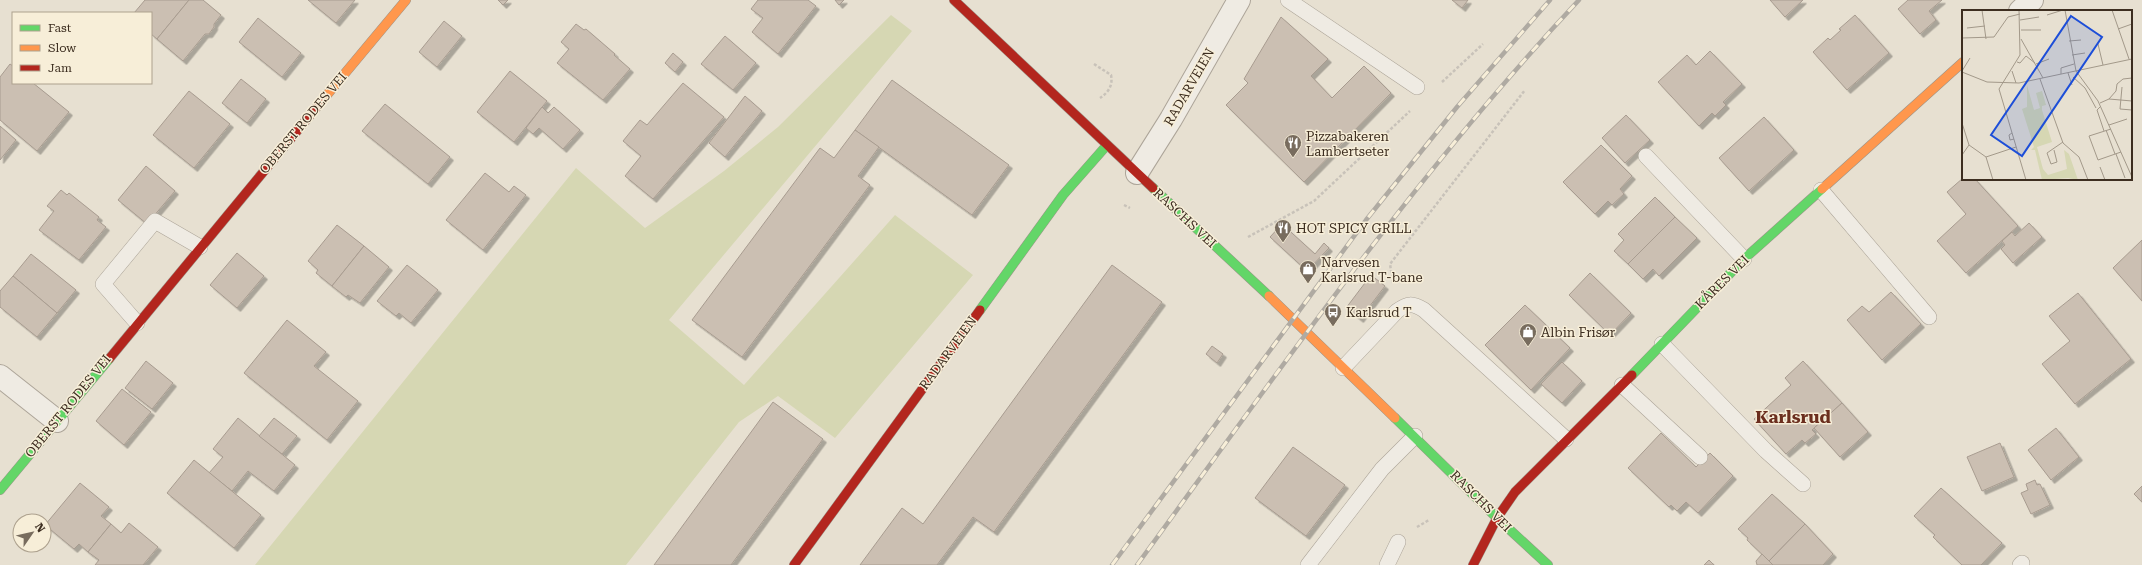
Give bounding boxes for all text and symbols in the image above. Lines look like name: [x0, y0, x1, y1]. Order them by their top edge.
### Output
inset map: [1962, 10, 2132, 180]
legend: [12, 12, 152, 84]
text: Fast: [48, 21, 72, 35]
text: Slow: [48, 41, 76, 55]
street label: RADARVEIEN: [1161, 46, 1217, 128]
text: Jam: [48, 61, 72, 75]
street label: OBERST RODES VEI: [256, 69, 350, 177]
place label: Pizzabakeren Lambertseter: [1306, 129, 1390, 159]
restaurant icon: Pizzabakeren Lambertseter: [1283, 133, 1303, 158]
street label: RASCHS VEI: [1151, 185, 1220, 251]
restaurant icon: HOT SPICY GRILL: [1273, 218, 1293, 243]
place label: HOT SPICY GRILL: [1296, 221, 1412, 236]
street label: KÅRES VEI: [1691, 251, 1752, 312]
place label: Narvesen Karlsrud T-bane: [1321, 255, 1423, 285]
shop icon: Narvesen Karlsrud T-bane: [1298, 259, 1318, 284]
bus stop icon: Karlsrud T: [1323, 302, 1343, 327]
place label: Karlsrud T: [1346, 305, 1412, 320]
street label: RADARVEIEN: [916, 313, 980, 393]
shop icon: Albin Frisør: [1518, 322, 1538, 347]
place label: Albin Frisør: [1541, 325, 1616, 340]
street label: OBERST RODES VEI: [22, 352, 114, 460]
district label: Karlsrud: [1755, 407, 1832, 427]
street label: RASCHS VEI: [1447, 467, 1515, 535]
north arrow: [12, 513, 52, 553]
text: N: [32, 521, 48, 535]

